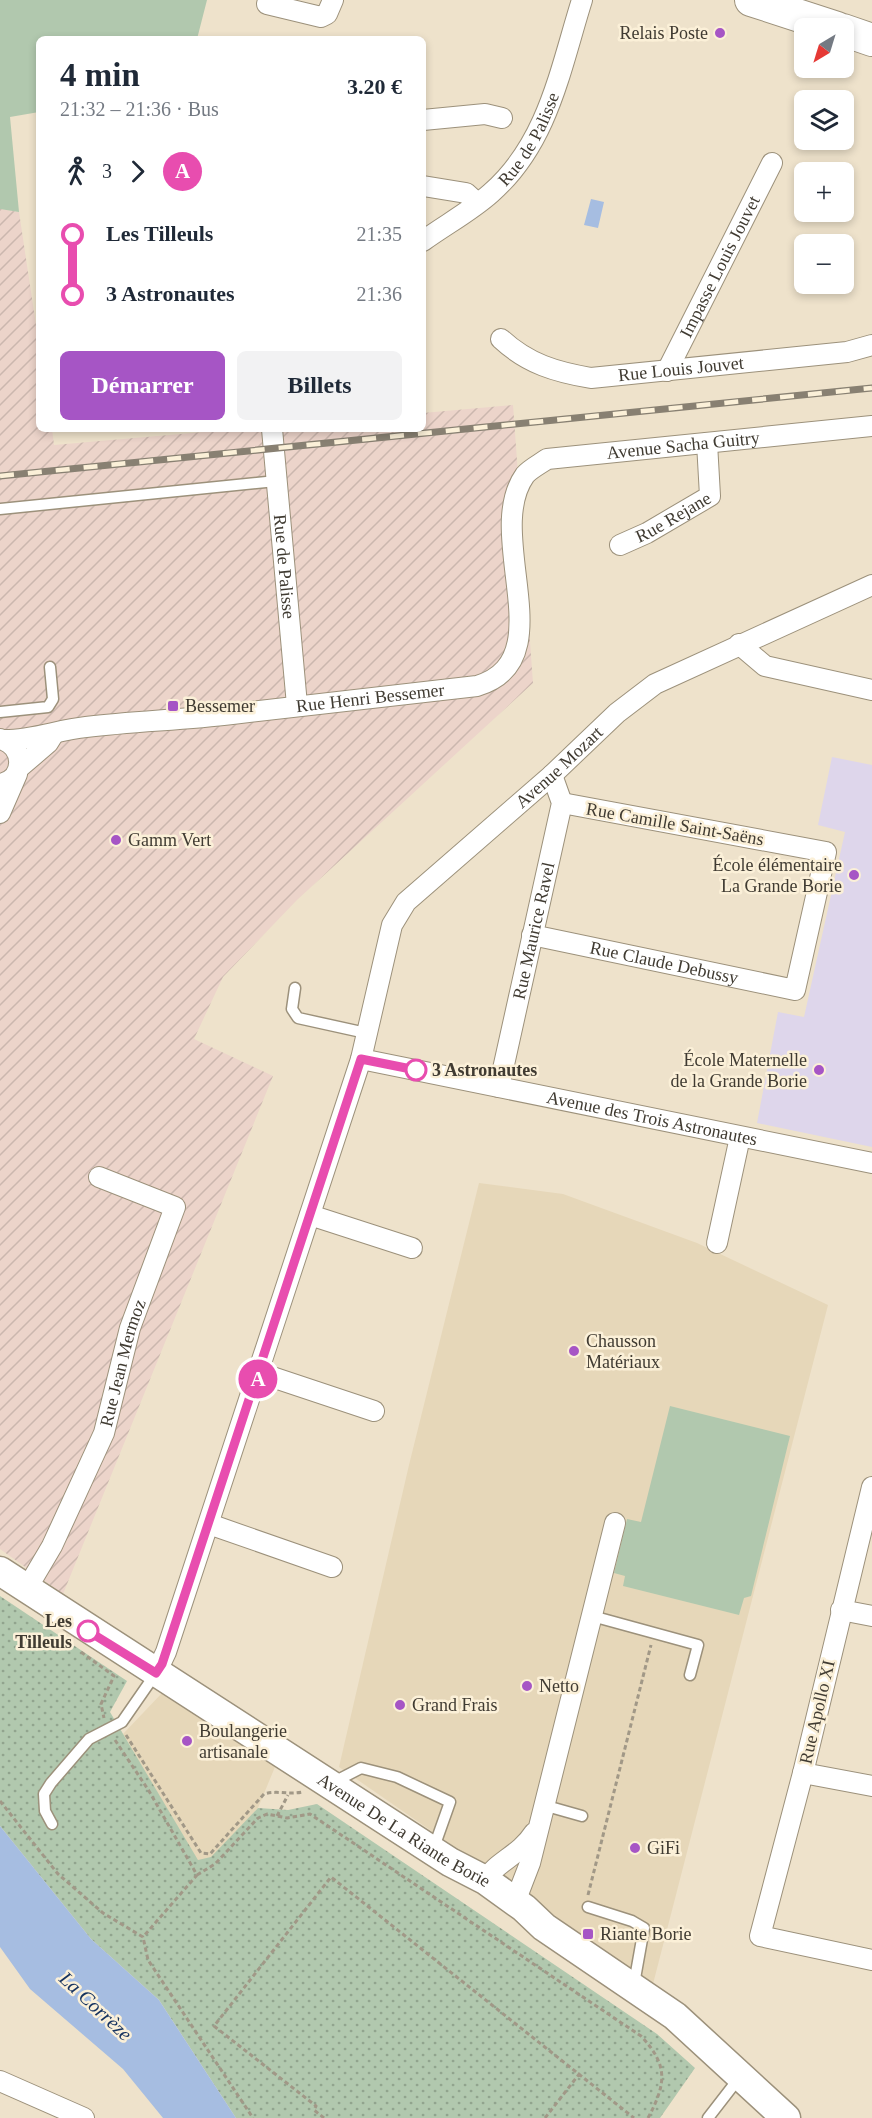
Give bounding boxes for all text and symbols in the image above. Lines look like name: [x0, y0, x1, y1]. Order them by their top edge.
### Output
north arrow: [794, 18, 854, 78]
map controls: [794, 18, 854, 294]
place label: Relais Poste: [620, 23, 708, 43]
marker: Relais Poste: [713, 26, 727, 40]
text: 4 min: [60, 57, 140, 93]
text: 3.20 €: [347, 74, 402, 99]
street label: Rue de Palisse: [494, 90, 563, 190]
button: layers: [794, 90, 854, 150]
text: 21:32 – 21:36 · Bus: [60, 98, 219, 120]
icon: walk: [60, 155, 93, 188]
icon: forward: [121, 155, 154, 188]
text: A: [175, 159, 190, 183]
text: 3: [102, 160, 112, 182]
button: +: [794, 162, 854, 222]
street label: Impasse Louis Jouvet: [676, 192, 764, 341]
text: Les Tilleuls: [106, 221, 213, 246]
text: 21:35: [356, 223, 402, 245]
button: −: [794, 234, 854, 294]
text: 3 Astronautes: [106, 281, 235, 306]
text: 21:36: [356, 283, 402, 305]
button: Démarrer: [60, 351, 225, 420]
button: Billets: [237, 351, 402, 420]
street label: Rue Louis Jouvet: [617, 353, 745, 385]
street label: Avenue Sacha Guitry: [606, 427, 761, 463]
street label: Rue Rejane: [633, 488, 714, 547]
street label: Rue de Palisse: [270, 513, 299, 620]
street label: Rue Henri Bessemer: [295, 680, 445, 716]
place label: Bessemer: [185, 696, 255, 716]
marker: Bessemer: [166, 699, 180, 713]
street label: Avenue Mozart: [511, 722, 607, 812]
street label: Rue Camille Saint-Saëns: [585, 799, 765, 849]
place label: Gamm Vert: [128, 830, 211, 850]
marker: Gamm Vert: [109, 833, 123, 847]
place label: École élémentaire La Grande Borie: [713, 854, 842, 896]
street label: Rue Maurice Ravel: [509, 860, 559, 1001]
marker: École élémentaire La Grande Borie: [847, 868, 861, 882]
street label: Rue Claude Debussy: [588, 937, 740, 988]
place label: École Maternelle de la Grande Borie: [671, 1049, 807, 1091]
marker: 3 Astronautes: [405, 1059, 427, 1081]
place label: 3 Astronautes: [432, 1060, 537, 1080]
marker: École Maternelle de la Grande Borie: [812, 1063, 826, 1077]
street label: Avenue des Trois Astronautes: [545, 1087, 759, 1149]
street label: Rue Jean Mermoz: [96, 1297, 150, 1429]
place label: Chausson Matériaux: [586, 1331, 660, 1372]
marker: Chausson Matériaux: [567, 1344, 581, 1358]
line badge: A: [238, 1360, 278, 1398]
text: A: [250, 1367, 266, 1391]
place label: Les Tilleuls: [15, 1611, 72, 1652]
marker: Les Tilleuls: [77, 1620, 99, 1642]
street label: Rue Apollo XI: [795, 1658, 839, 1766]
place label: Netto: [539, 1676, 579, 1696]
marker: Netto: [520, 1679, 534, 1693]
place label: Grand Frais: [412, 1695, 497, 1715]
marker: Grand Frais: [393, 1698, 407, 1712]
place label: Boulangerie artisanale: [199, 1721, 287, 1762]
marker: Boulangerie artisanale: [180, 1734, 194, 1748]
street label: Avenue De La Riante Borie: [314, 1769, 495, 1891]
place label: GiFi: [647, 1838, 680, 1858]
marker: GiFi: [628, 1841, 642, 1855]
place label: Riante Borie: [600, 1924, 691, 1944]
marker: Riante Borie: [581, 1927, 595, 1941]
water label: La Corrèze: [55, 1966, 137, 2045]

